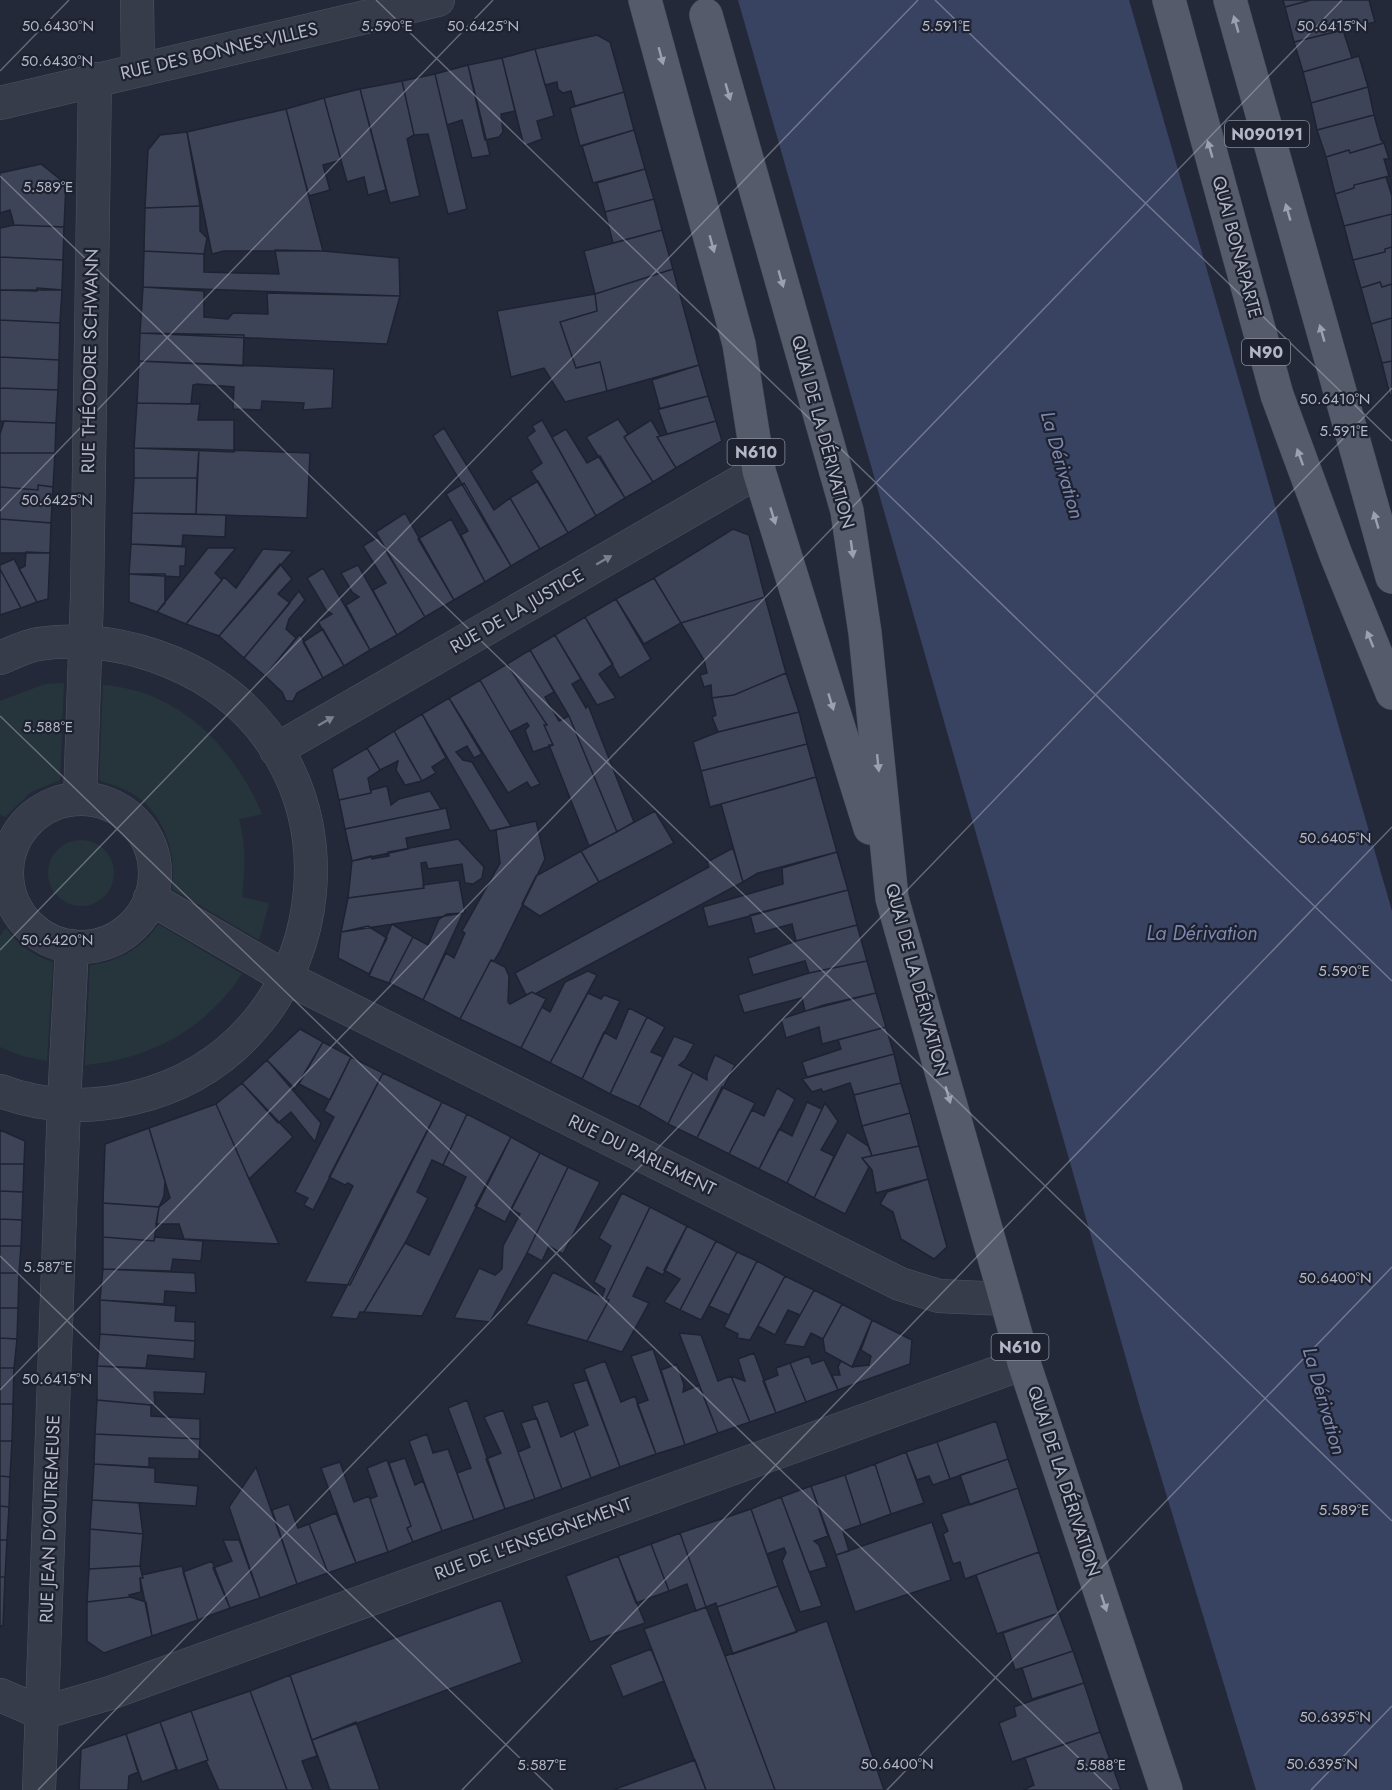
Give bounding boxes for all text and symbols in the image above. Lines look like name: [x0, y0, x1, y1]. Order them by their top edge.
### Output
text: 50.6430°N: [22, 15, 94, 37]
text: 5.590°E: [361, 15, 413, 37]
text: 50.6425°N: [447, 15, 519, 37]
text: 5.591°E: [921, 15, 971, 37]
one-way arrow: [1231, 15, 1241, 34]
text: 50.6415°N: [1297, 15, 1367, 37]
street label: RUE DES BONNES-VILLES: [118, 16, 320, 86]
one-way arrow: [657, 47, 667, 65]
text: 50.6430°N: [21, 50, 93, 72]
one-way arrow: [724, 83, 733, 101]
road number: N090191: [1225, 121, 1309, 147]
one-way arrow: [1205, 140, 1214, 158]
street label: QUAI BONAPARTE: [1206, 173, 1268, 321]
text: 5.589°E: [23, 176, 73, 198]
one-way arrow: [1283, 203, 1293, 221]
one-way arrow: [708, 235, 718, 254]
street label: RUE THÉODORE SCHWANN: [75, 248, 105, 474]
one-way arrow: [777, 270, 786, 288]
one-way arrow: [1317, 324, 1327, 342]
street label: QUAI DE LA DÉRIVATION: [785, 333, 861, 531]
road number: N90: [1242, 339, 1290, 365]
text: 50.6410°N: [1300, 388, 1370, 410]
water label: La Dérivation: [1033, 408, 1091, 522]
text: 5.591°E: [1319, 420, 1369, 442]
road number: N610: [728, 439, 784, 465]
one-way arrow: [1295, 448, 1304, 466]
text: 50.6425°N: [21, 489, 93, 511]
one-way arrow: [769, 507, 778, 525]
one-way arrow: [1371, 511, 1380, 529]
one-way arrow: [848, 539, 857, 558]
one-way arrow: [596, 555, 612, 566]
street label: RUE DE LA JUSTICE: [445, 562, 589, 660]
one-way arrow: [1365, 630, 1374, 648]
one-way arrow: [827, 693, 836, 711]
text: 5.588°E: [23, 716, 73, 738]
one-way arrow: [318, 716, 335, 726]
one-way arrow: [873, 754, 883, 773]
text: 50.6405°N: [1299, 827, 1371, 849]
street label: QUAI DE LA DÉRIVATION: [879, 881, 955, 1079]
water label: La Dérivation: [1147, 919, 1257, 948]
text: 50.6420°N: [21, 929, 93, 951]
text: 5.590°E: [1318, 960, 1370, 982]
one-way arrow: [944, 1087, 953, 1105]
street label: RUE DU PARLEMENT: [564, 1108, 721, 1202]
text: 5.587°E: [23, 1256, 73, 1278]
text: 50.6400°N: [1298, 1267, 1372, 1289]
road number: N610: [992, 1334, 1048, 1360]
water label: La Dérivation: [1295, 1344, 1353, 1458]
text: 50.6415°N: [22, 1368, 92, 1390]
street label: QUAI DE LA DÉRIVATION: [1021, 1382, 1107, 1580]
street label: RUE JEAN D'OUTREMEUSE: [33, 1414, 67, 1624]
street label: RUE DE L'ENSEIGNEMENT: [431, 1491, 636, 1587]
text: 5.589°E: [1319, 1499, 1369, 1521]
one-way arrow: [1100, 1594, 1109, 1612]
text: 50.6395°N: [1299, 1706, 1371, 1728]
text: 50.6400°N: [860, 1753, 934, 1775]
text: 50.6395°N: [1286, 1753, 1358, 1775]
text: 5.587°E: [517, 1754, 567, 1776]
text: 5.588°E: [1076, 1754, 1126, 1776]

